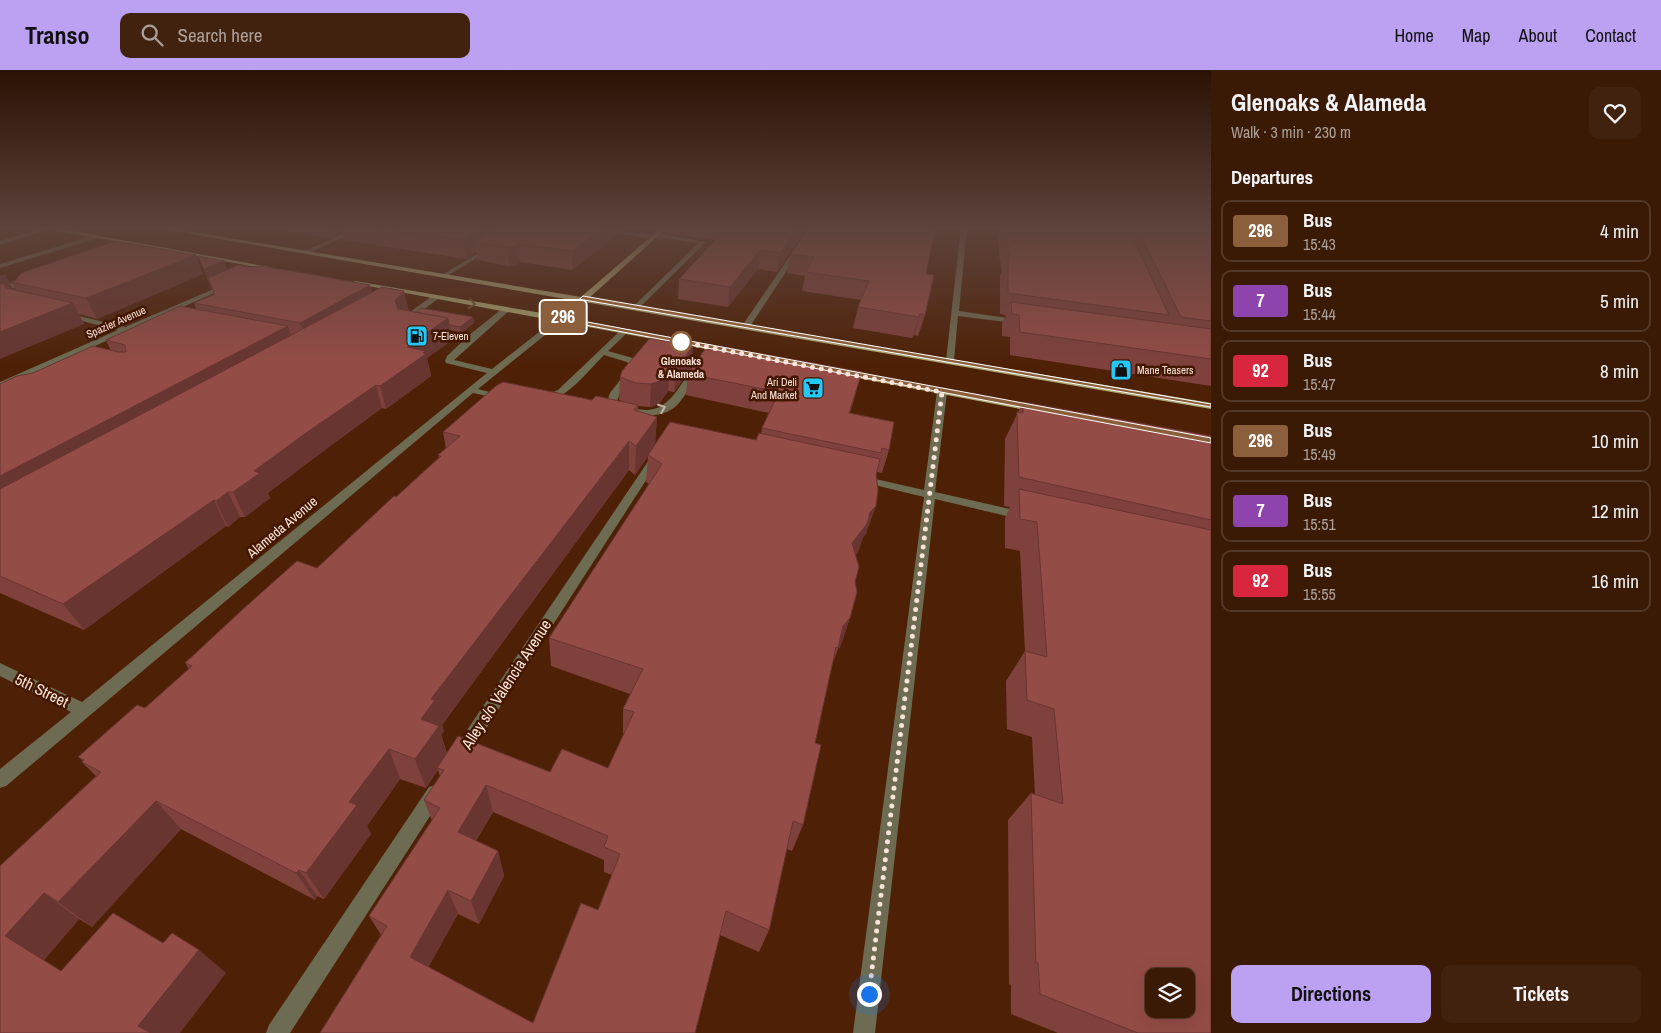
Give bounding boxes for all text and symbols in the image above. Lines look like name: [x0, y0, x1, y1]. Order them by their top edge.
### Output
search box: [120, 13, 470, 58]
text: Transo: [25, 19, 90, 51]
icon: search: [138, 21, 166, 49]
text: Search here: [178, 22, 262, 48]
text: Home: [1394, 23, 1434, 48]
text: Map: [1462, 23, 1491, 48]
text: About: [1519, 23, 1557, 48]
text: Contact: [1585, 23, 1636, 48]
text: Glenoaks & Alameda: [1231, 86, 1426, 118]
button: heart: [1589, 87, 1641, 139]
text: Walk · 3 min · 230 m: [1231, 121, 1351, 143]
text: Departures: [1231, 164, 1313, 190]
text: Bus: [1303, 207, 1332, 233]
text: 296: [1248, 218, 1273, 243]
text: 4 min: [1600, 218, 1639, 244]
text: 15:43: [1303, 233, 1336, 255]
text: Bus: [1303, 277, 1332, 303]
text: 7: [1256, 288, 1265, 313]
text: 5 min: [1600, 288, 1639, 314]
one-way arrow: [468, 299, 477, 309]
line badge: 296: [534, 301, 592, 333]
street label: Spazier Avenue: [84, 303, 148, 341]
text: 15:44: [1303, 303, 1336, 325]
text: 296: [551, 304, 575, 329]
fuel station icon: 7-Eleven: [405, 324, 429, 348]
place label: 7-Eleven: [433, 329, 469, 343]
marker: Glenoaks & Alameda: [670, 331, 692, 353]
text: Bus: [1303, 347, 1332, 373]
place label: Glenoaks & Alameda: [658, 354, 704, 381]
shop icon: Mane Teasers: [1109, 358, 1133, 382]
text: 92: [1252, 358, 1269, 383]
text: 8 min: [1600, 358, 1639, 384]
place label: Mane Teasers: [1137, 363, 1194, 377]
text: 15:47: [1303, 373, 1336, 395]
place label: Ari Deli And Market: [750, 375, 797, 402]
supermarket icon: Ari Deli And Market: [801, 376, 825, 400]
one-way arrow: [658, 404, 666, 414]
text: Bus: [1303, 417, 1332, 443]
text: 296: [1248, 428, 1273, 453]
text: 10 min: [1591, 428, 1639, 454]
text: 15:49: [1303, 443, 1336, 465]
text: Bus: [1303, 487, 1332, 513]
street label: Alameda Avenue: [242, 492, 321, 562]
text: 7: [1256, 498, 1265, 523]
text: 12 min: [1591, 498, 1639, 524]
text: 15:51: [1303, 513, 1336, 535]
text: Bus: [1303, 557, 1332, 583]
text: 92: [1252, 568, 1269, 593]
text: 16 min: [1591, 568, 1639, 594]
text: 15:55: [1303, 583, 1336, 605]
street label: Alley s/o Valencia Avenue: [455, 615, 556, 754]
street label: 5th Street: [12, 668, 73, 713]
button: Directions: [1231, 965, 1431, 1023]
button: Tickets: [1441, 965, 1641, 1023]
map controls: [1145, 968, 1195, 1018]
button: layers: [1145, 968, 1195, 1018]
your location: [857, 982, 882, 1007]

